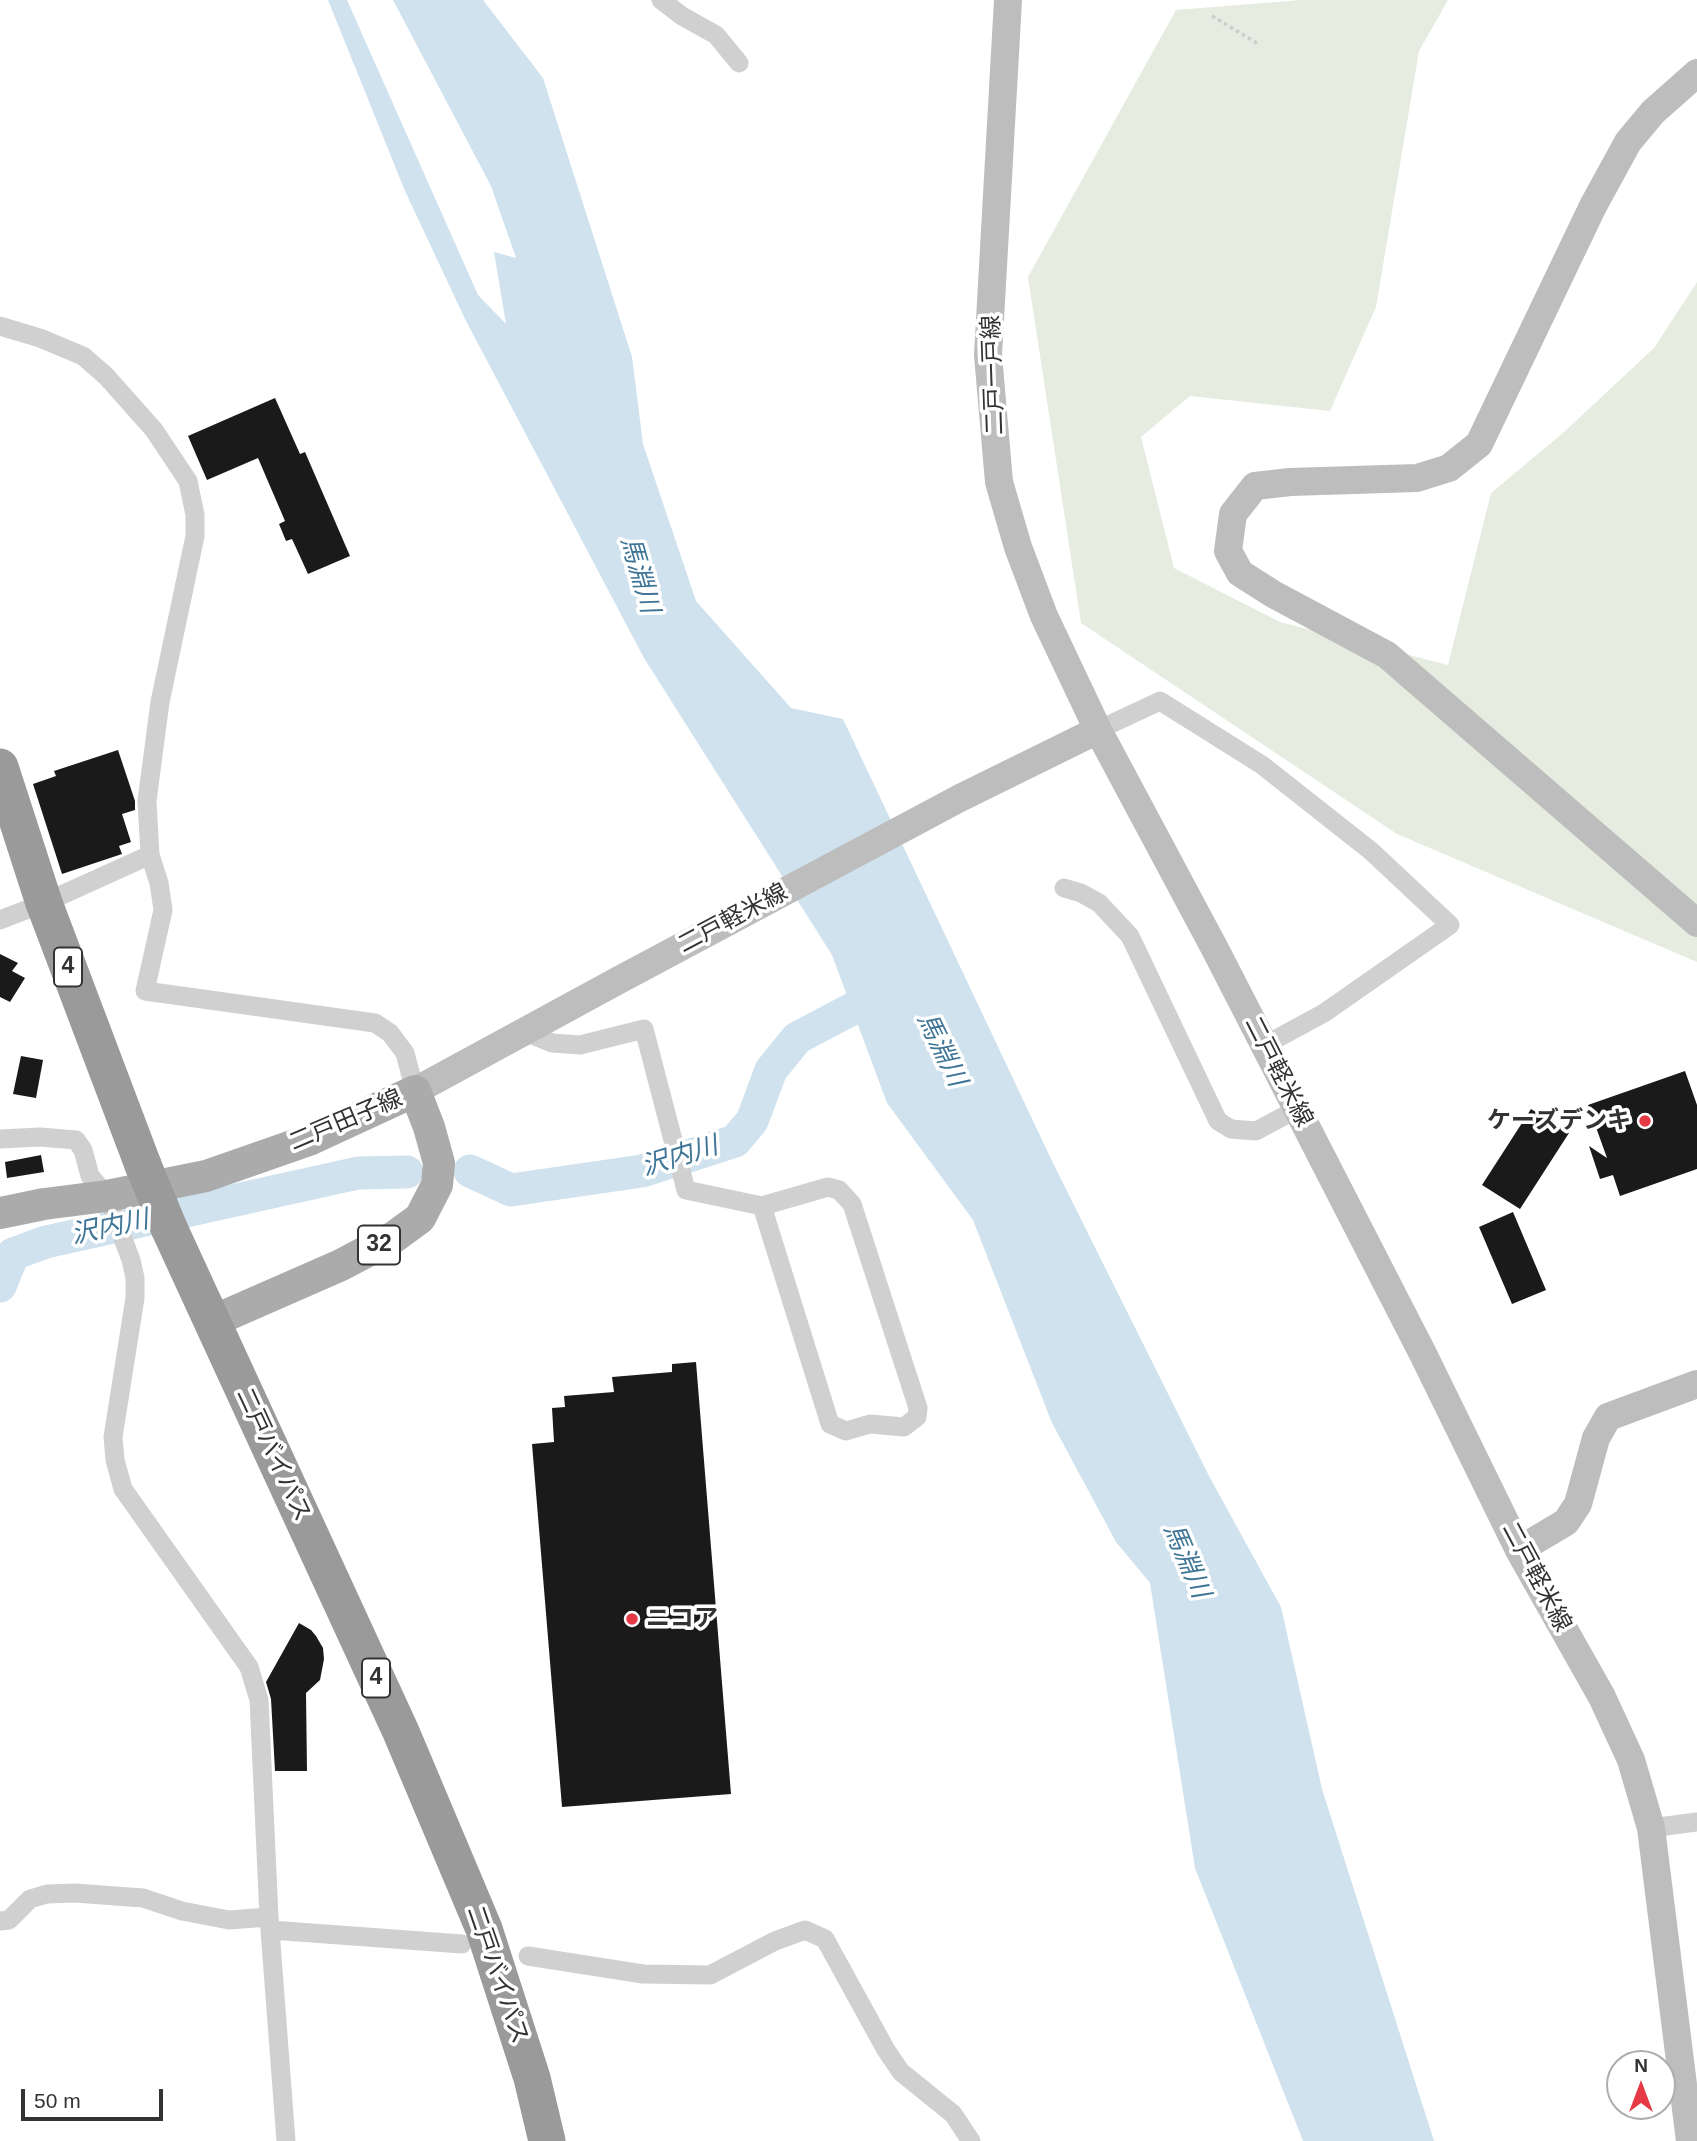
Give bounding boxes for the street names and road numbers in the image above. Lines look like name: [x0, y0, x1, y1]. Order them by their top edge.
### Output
street label: 二戸一戸線: [978, 315, 1010, 435]
street label: 二戸軽米線: [673, 878, 793, 960]
road number: 4: [54, 948, 82, 986]
street label: 二戸軽米線: [1238, 1012, 1318, 1132]
street label: 二戸田子線: [285, 1084, 407, 1158]
road number: 32: [358, 1226, 400, 1264]
street label: 二戸バイパス: [230, 1384, 316, 1526]
street label: 二戸軽米線: [1495, 1517, 1577, 1637]
road number: 4: [362, 1658, 390, 1698]
street label: 二戸バイパス: [460, 1902, 534, 2048]

